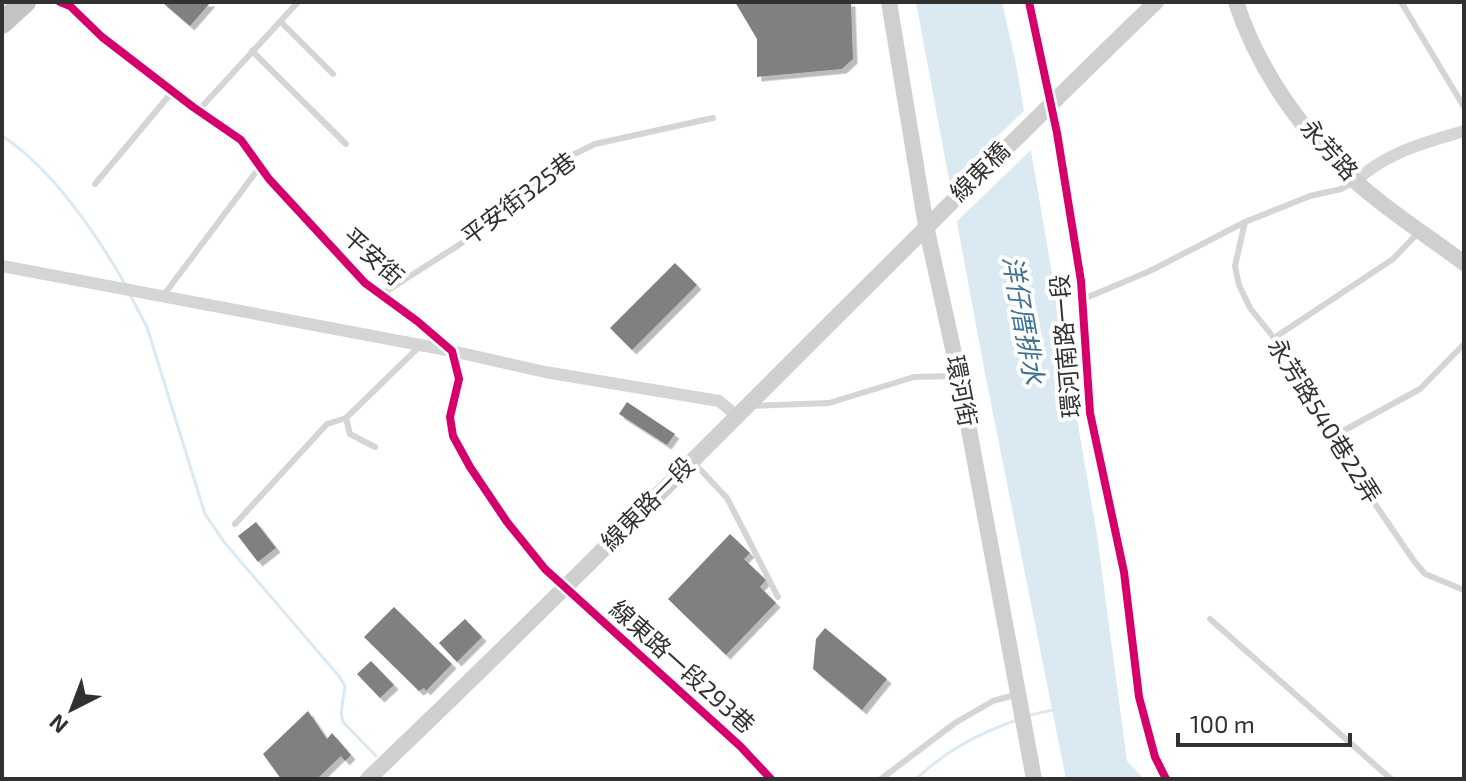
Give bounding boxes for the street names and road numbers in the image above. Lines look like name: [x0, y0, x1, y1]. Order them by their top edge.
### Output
street label: 永芳路: [1295, 113, 1365, 185]
street label: 線東橋: [943, 135, 1015, 207]
street label: 平安街325巷: [455, 145, 581, 250]
street label: 平安街: [338, 221, 410, 291]
street label: 環河南路一段: [1044, 273, 1085, 419]
street label: 永芳路540巷22弄: [1263, 332, 1388, 508]
street label: 環河街: [941, 353, 984, 429]
street label: 線東路一段: [594, 450, 700, 556]
street label: 線東路一段293巷: [605, 593, 761, 738]

